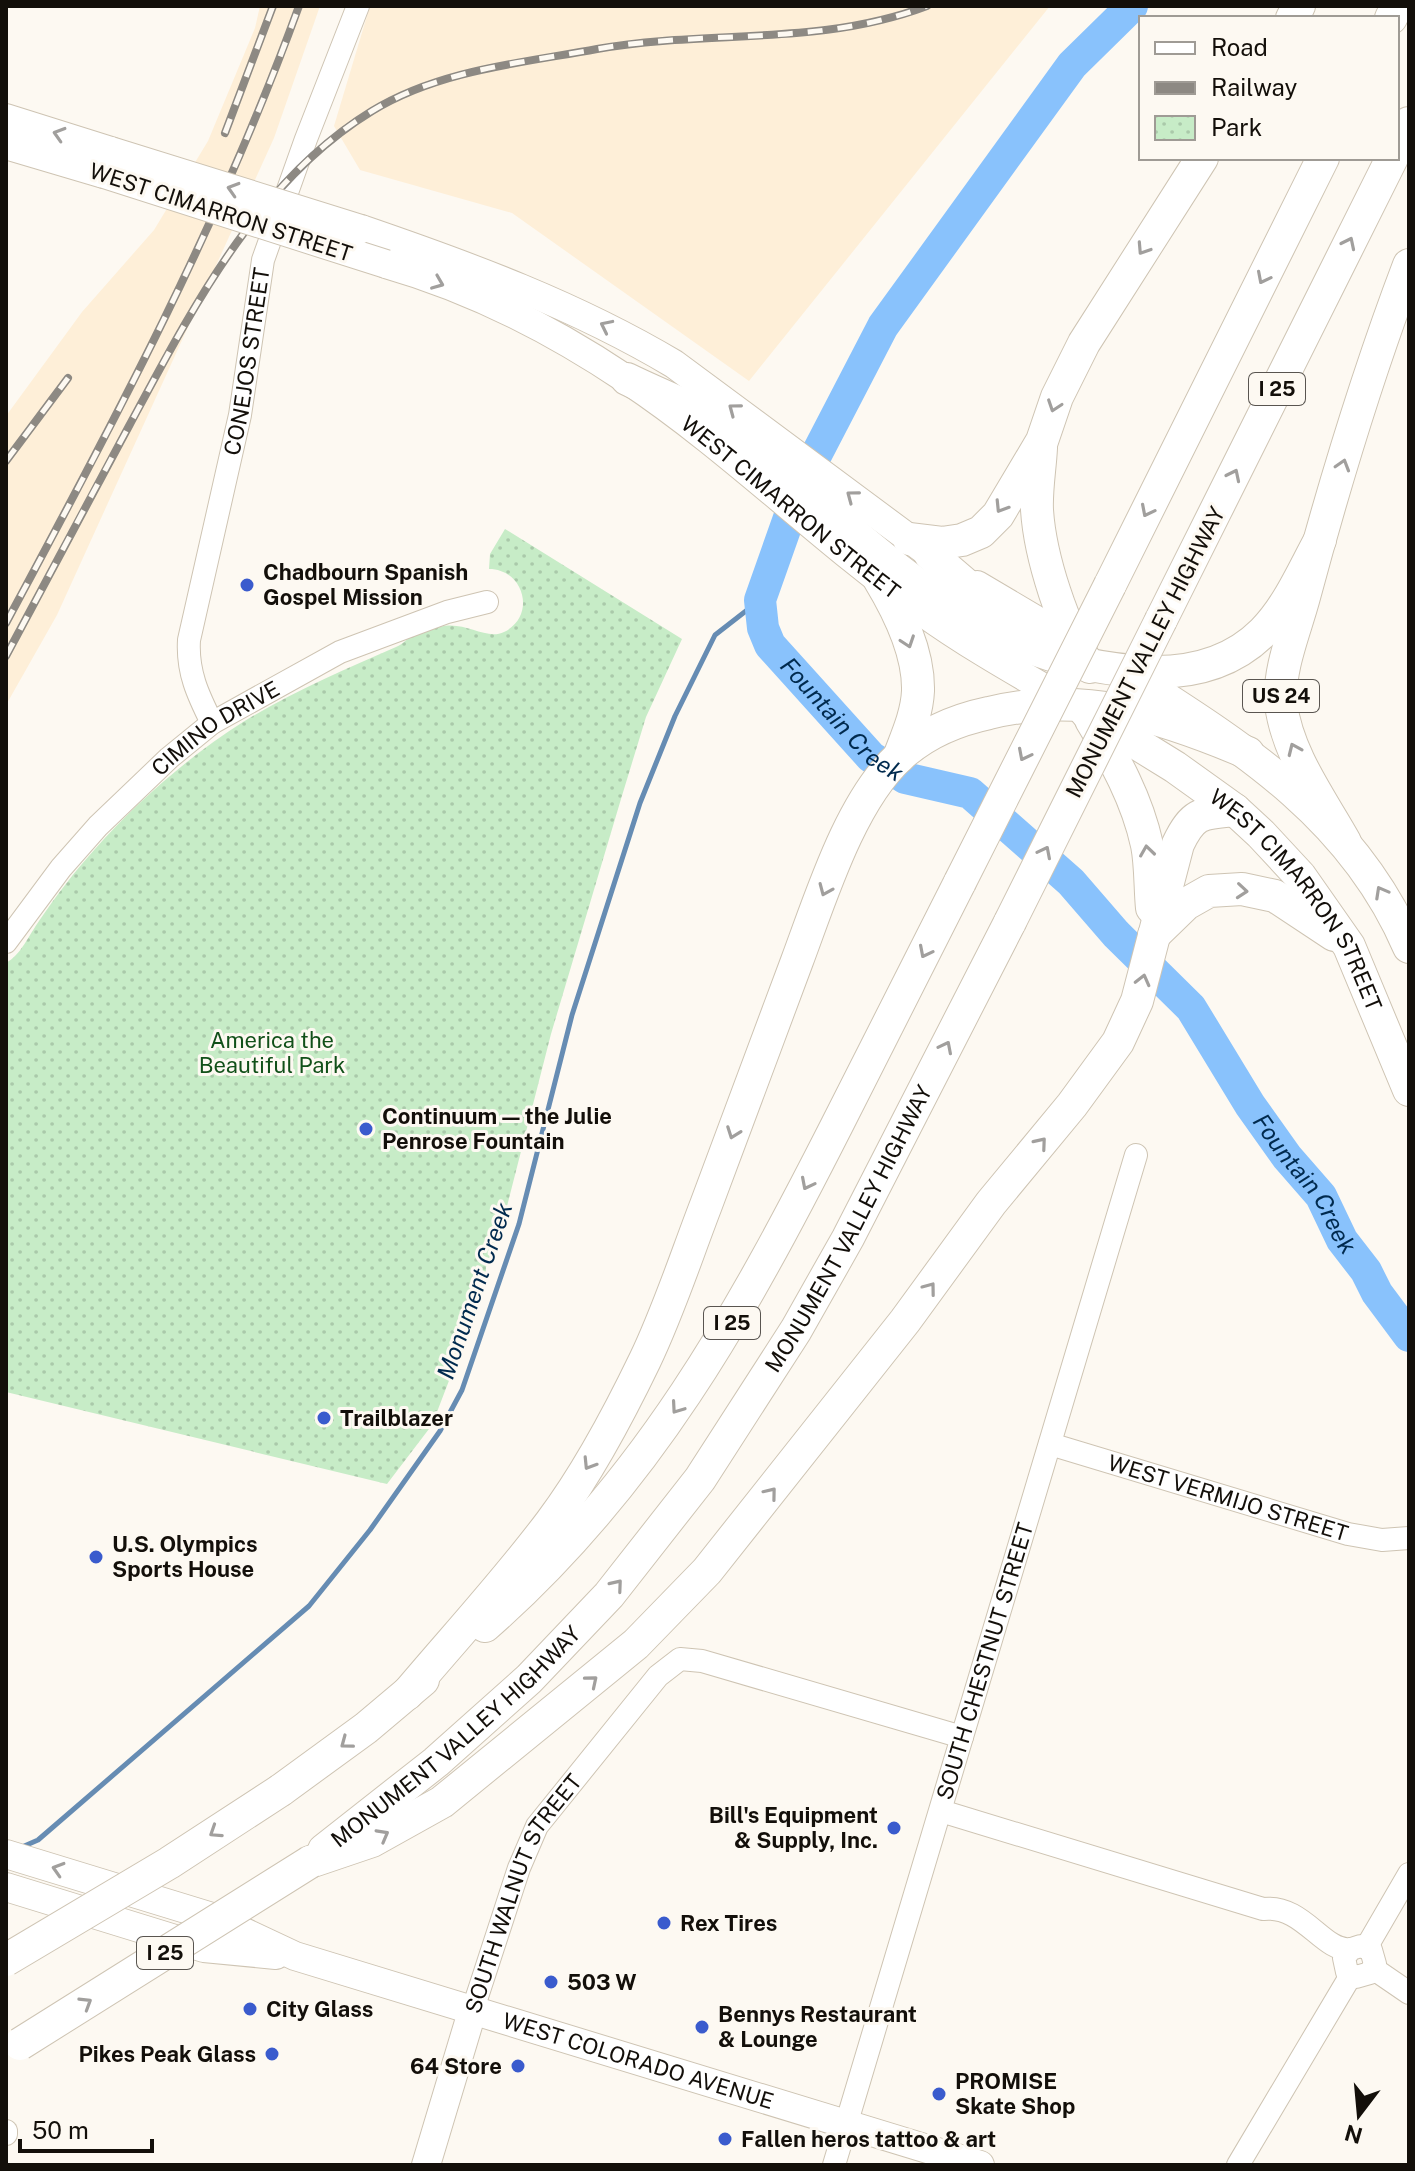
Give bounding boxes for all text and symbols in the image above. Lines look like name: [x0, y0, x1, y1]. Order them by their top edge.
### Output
legend: [1139, 16, 1399, 160]
text: Road: [1211, 33, 1268, 61]
text: Railway: [1211, 73, 1297, 101]
text: Park: [1211, 113, 1262, 141]
one-way arrow: [52, 128, 66, 144]
street label: WEST CIMARRON STREET: [86, 157, 356, 267]
one-way arrow: [227, 182, 241, 198]
one-way arrow: [1340, 236, 1355, 251]
one-way arrow: [1137, 240, 1152, 255]
street label: CONEJOS STREET: [218, 266, 275, 458]
one-way arrow: [1258, 269, 1273, 284]
one-way arrow: [430, 273, 444, 290]
one-way arrow: [599, 320, 614, 335]
road number: I 25: [1249, 373, 1305, 405]
one-way arrow: [1047, 398, 1064, 412]
one-way arrow: [728, 404, 743, 418]
street label: WEST CIMARRON STREET: [676, 410, 905, 604]
one-way arrow: [1334, 459, 1350, 472]
one-way arrow: [1224, 469, 1239, 484]
one-way arrow: [846, 492, 861, 506]
one-way arrow: [996, 499, 1011, 513]
street label: MONUMENT VALLEY HIGHWAY: [1060, 502, 1230, 802]
one-way arrow: [1142, 502, 1157, 517]
place label: Chadbourn Spanish Gospel Mission: [263, 559, 468, 610]
marker: Chadbourn Spanish Gospel Mission: [238, 576, 256, 594]
one-way arrow: [899, 634, 915, 648]
water label: Fountain Creek: [775, 651, 909, 787]
street label: CIMINO DRIVE: [146, 675, 284, 781]
road number: US 24: [1243, 680, 1319, 712]
one-way arrow: [1288, 743, 1304, 757]
one-way arrow: [1019, 746, 1034, 761]
street label: WEST CIMARRON STREET: [1205, 783, 1387, 1015]
one-way arrow: [1139, 844, 1156, 858]
one-way arrow: [1035, 845, 1051, 860]
one-way arrow: [818, 881, 834, 896]
one-way arrow: [1236, 882, 1249, 899]
one-way arrow: [1375, 886, 1391, 901]
one-way arrow: [919, 943, 934, 958]
one-way arrow: [1133, 974, 1150, 987]
park label: America the Beautiful Park: [199, 1027, 345, 1078]
one-way arrow: [937, 1041, 952, 1056]
street label: MONUMENT VALLEY HIGHWAY: [759, 1080, 937, 1377]
place label: Continuum — the Julie Penrose Fountain: [382, 1103, 612, 1154]
water label: Fountain Creek: [1248, 1108, 1362, 1259]
marker: Continuum — the Julie Penrose Fountain: [357, 1120, 375, 1138]
one-way arrow: [726, 1125, 743, 1139]
one-way arrow: [1031, 1137, 1046, 1152]
one-way arrow: [802, 1175, 817, 1190]
water label: Monument Creek: [431, 1199, 517, 1383]
one-way arrow: [921, 1282, 935, 1297]
road number: I 25: [704, 1307, 760, 1339]
one-way arrow: [672, 1400, 687, 1414]
place label: Trailblazer: [340, 1405, 453, 1431]
marker: Trailblazer: [315, 1409, 333, 1427]
street label: WEST VERMIJO STREET: [1105, 1449, 1351, 1546]
one-way arrow: [583, 1455, 599, 1470]
one-way arrow: [761, 1487, 775, 1502]
street label: SOUTH CHESTNUT STREET: [931, 1519, 1038, 1803]
place label: U.S. Olympics Sports House: [112, 1531, 258, 1582]
marker: U.S. Olympics Sports House: [87, 1548, 105, 1566]
one-way arrow: [607, 1580, 622, 1594]
street label: MONUMENT VALLEY HIGHWAY: [326, 1620, 586, 1853]
one-way arrow: [583, 1676, 597, 1691]
one-way arrow: [340, 1734, 355, 1748]
street label: SOUTH WALNUT STREET: [460, 1769, 587, 2016]
place label: Bill's Equipment & Supply, Inc.: [709, 1802, 878, 1853]
marker: Bill's Equipment & Supply, Inc.: [885, 1819, 903, 1837]
one-way arrow: [210, 1823, 224, 1838]
one-way arrow: [375, 1829, 389, 1845]
one-way arrow: [51, 1863, 65, 1879]
place label: Rex Tires: [680, 1910, 777, 1936]
marker: Rex Tires: [655, 1914, 673, 1932]
road number: I 25: [137, 1937, 193, 1969]
place label: 503 W: [567, 1969, 637, 1995]
marker: 503 W: [542, 1973, 560, 1991]
place label: City Glass: [266, 1996, 373, 2022]
one-way arrow: [77, 1997, 92, 2013]
marker: City Glass: [241, 2000, 259, 2018]
place label: Bennys Restaurant & Lounge: [718, 2001, 917, 2052]
street label: WEST COLORADO AVENUE: [500, 2007, 777, 2114]
marker: Bennys Restaurant & Lounge: [693, 2018, 711, 2036]
place label: Pikes Peak Glass: [78, 2041, 256, 2067]
marker: Pikes Peak Glass: [263, 2045, 281, 2063]
place label: 64 Store: [410, 2053, 502, 2079]
marker: 64 Store: [509, 2057, 527, 2075]
place label: PROMISE Skate Shop: [955, 2068, 1075, 2119]
north arrow: [1319, 2075, 1399, 2155]
marker: PROMISE Skate Shop: [930, 2085, 948, 2103]
scale bar: [20, 2103, 152, 2153]
text: 50 m: [32, 2116, 89, 2144]
text: N: [1342, 2119, 1365, 2149]
place label: Fallen heros tattoo & art: [741, 2126, 996, 2152]
marker: Fallen heros tattoo & art: [716, 2130, 734, 2148]

